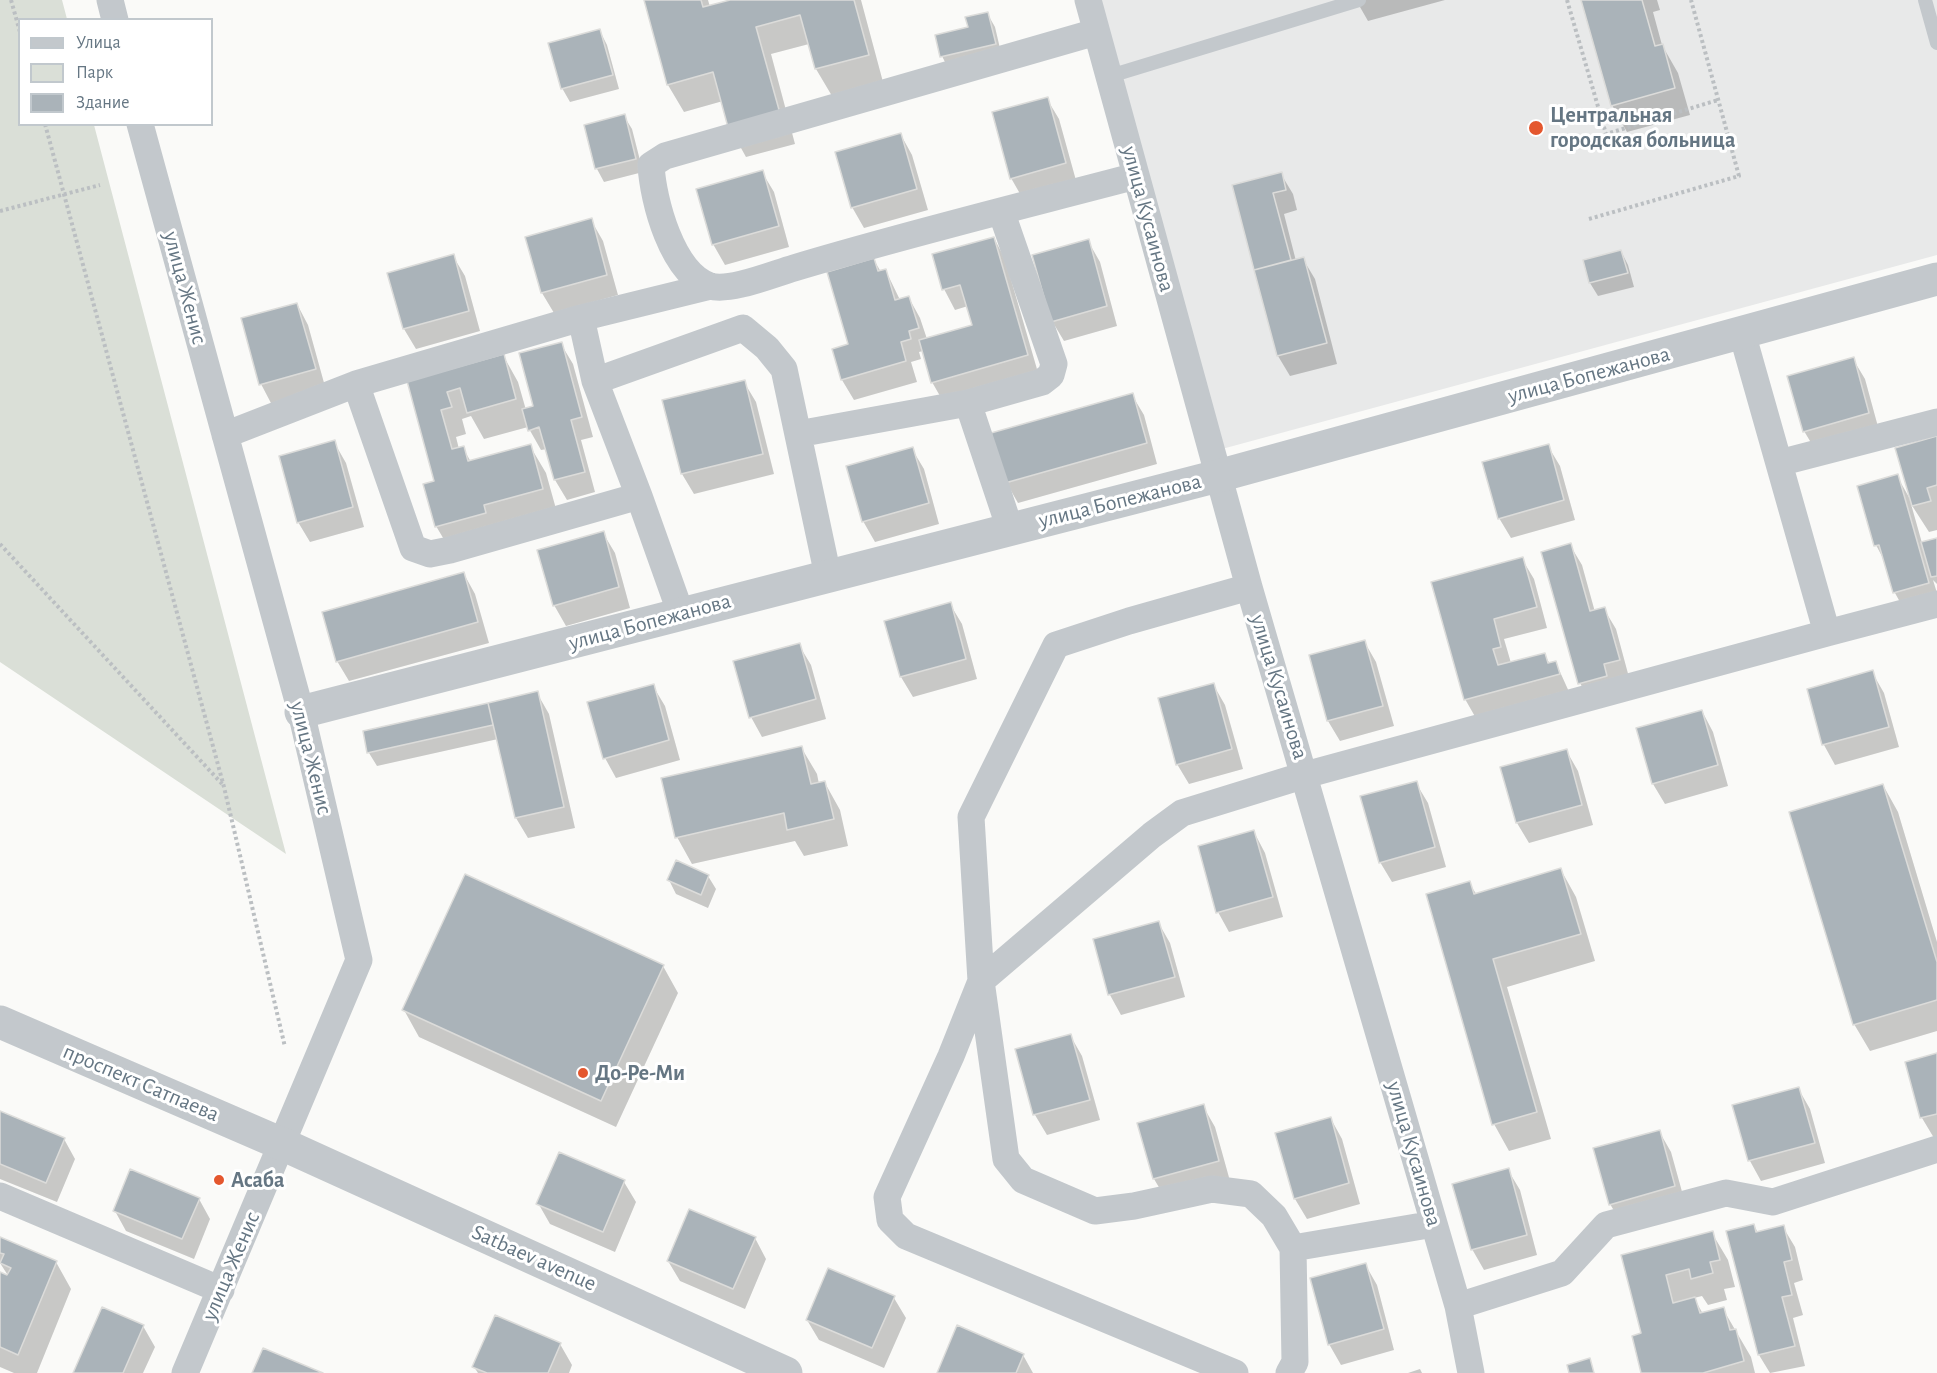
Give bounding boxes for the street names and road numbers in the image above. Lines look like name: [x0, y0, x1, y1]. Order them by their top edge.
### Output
street label: улица Кусаинова: [1116, 143, 1180, 295]
street label: улица Женис: [157, 229, 213, 347]
street label: улица Бопежанова: [1505, 341, 1673, 409]
street label: улица Бопежанова: [1036, 468, 1204, 534]
street label: улица Бопежанова: [566, 588, 734, 656]
street label: улица Кусаинова: [1244, 612, 1314, 762]
street label: улица Женис: [284, 699, 338, 817]
street label: проспект Сатпаева: [59, 1038, 223, 1128]
street label: улица Кусаинова: [1381, 1078, 1447, 1230]
street label: улица Женис: [196, 1208, 266, 1324]
street label: Satbaev avenue: [468, 1219, 600, 1297]

